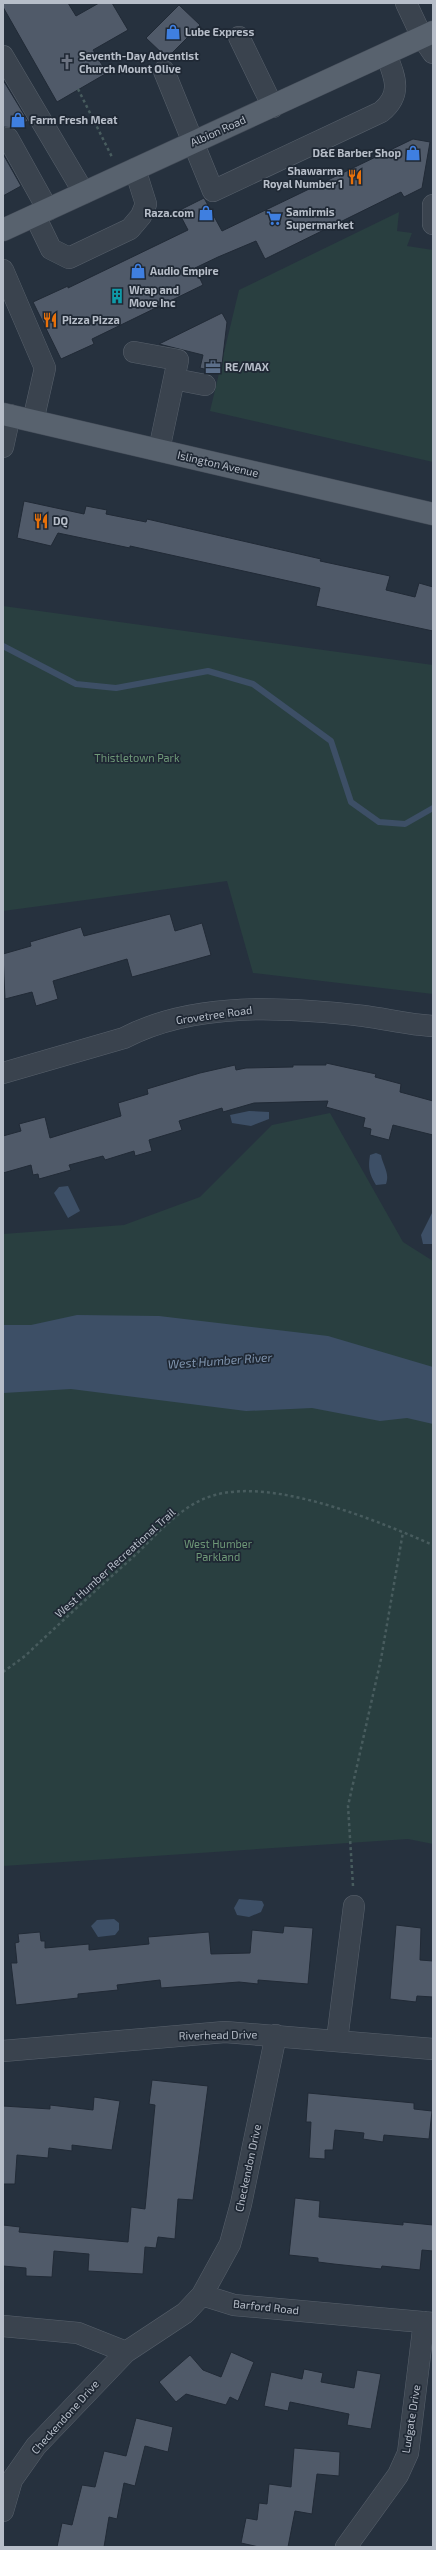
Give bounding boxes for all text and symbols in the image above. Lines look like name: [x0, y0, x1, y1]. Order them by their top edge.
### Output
shop icon: Lube Express: [164, 23, 182, 41]
place label: Lube Express: [185, 25, 254, 38]
place label: Seventh-Day Adventist Church Mount Olive: [79, 49, 199, 75]
church icon: Seventh-Day Adventist Church Mount Olive: [58, 53, 76, 71]
shop icon: Farm Fresh Meat: [9, 111, 27, 129]
street label: Albion Road: [188, 112, 248, 149]
place label: Farm Fresh Meat: [30, 113, 118, 126]
shop icon: D&E Barber Shop: [404, 144, 422, 162]
place label: D&E Barber Shop: [313, 146, 401, 159]
place label: Shawarma Royal Number 1: [263, 164, 343, 191]
restaurant icon: Shawarma Royal Number 1: [346, 168, 364, 186]
shop icon: Raza.com: [197, 204, 215, 222]
place label: Samirmis Supermarket: [286, 205, 354, 231]
place label: Raza.com: [144, 206, 194, 219]
supermarket icon: Samirmis Supermarket: [265, 209, 283, 227]
shop icon: Audio Empire: [129, 262, 147, 280]
place label: Audio Empire: [150, 264, 219, 277]
place label: Wrap and Move Inc: [129, 283, 179, 309]
building icon: Wrap and Move Inc: [108, 287, 126, 305]
restaurant icon: Pizza Pizza: [41, 311, 59, 329]
place label: Pizza Pizza: [62, 313, 120, 326]
office icon: RE/MAX: [204, 358, 222, 376]
place label: RE/MAX: [225, 360, 269, 373]
street label: Islington Avenue: [176, 448, 260, 479]
restaurant icon: DQ: [32, 512, 50, 530]
place label: DQ: [53, 514, 69, 528]
park label: Thistletown Park: [94, 751, 180, 764]
street label: Grovetree Road: [175, 1003, 253, 1026]
water label: West Humber River: [167, 1349, 273, 1371]
street label: West Humber Recreational Trail: [52, 1505, 178, 1620]
park label: West Humber Parkland: [184, 1537, 253, 1563]
street label: Riverhead Drive: [178, 2027, 258, 2042]
street label: Checkendon Drive: [232, 2123, 263, 2213]
street label: Barford Road: [233, 2297, 300, 2316]
street label: Checkendone Drive: [28, 2377, 101, 2456]
street label: Ludgate Drive: [399, 2384, 422, 2454]

